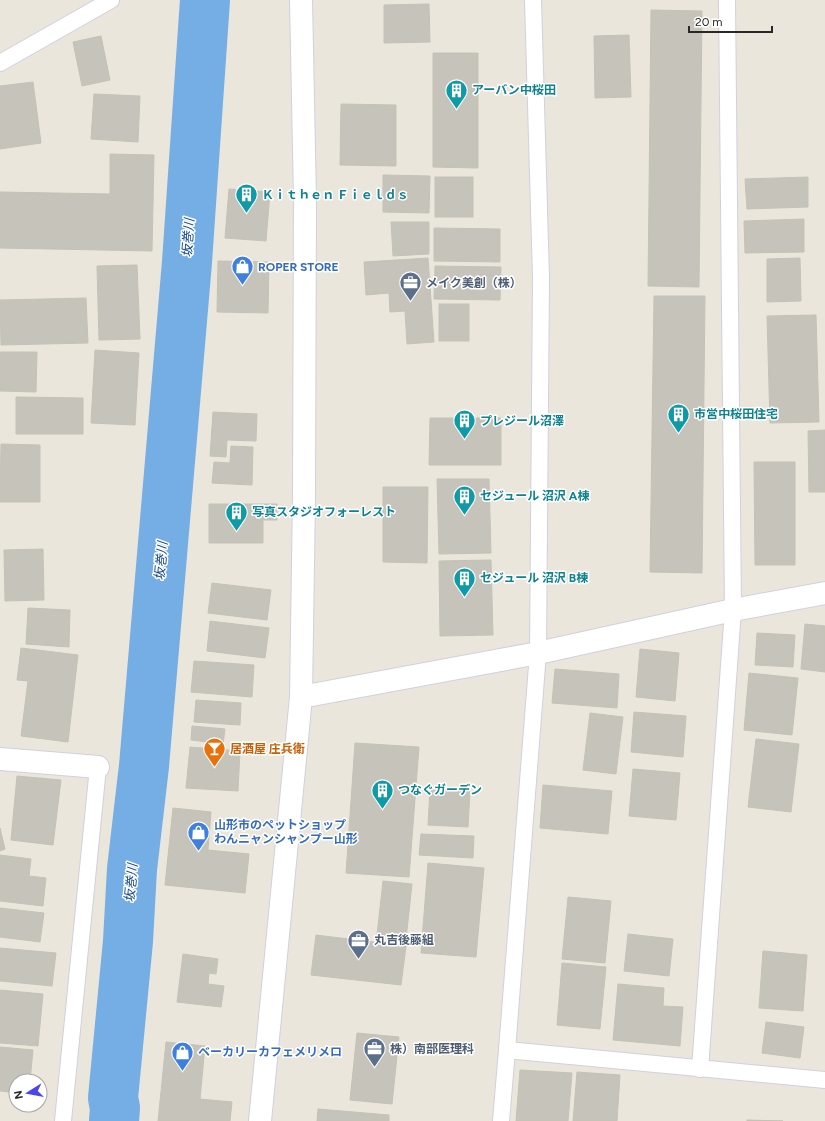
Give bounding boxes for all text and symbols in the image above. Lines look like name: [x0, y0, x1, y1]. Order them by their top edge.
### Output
scale bar: [689, 8, 772, 34]
text: 20 m: [695, 15, 723, 29]
building icon: アーバン中桜田: [443, 77, 469, 110]
place label: アーバン中桜田: [472, 83, 556, 97]
building icon: Ｋｉｔｈｅｎ Ｆｉｅｌｄｓ: [234, 182, 260, 215]
place label: Ｋｉｔｈｅｎ Ｆｉｅｌｄｓ: [262, 188, 409, 202]
water label: 坂巻川: [179, 216, 197, 258]
shop icon: ROPER STORE: [230, 254, 256, 287]
place label: ROPER STORE: [258, 260, 339, 274]
office icon: メイク美創（株）: [397, 270, 423, 303]
place label: メイク美創（株）: [426, 276, 522, 290]
building icon: 市営中桜田住宅: [665, 401, 691, 434]
place label: 市営中桜田住宅: [694, 407, 778, 421]
building icon: プレジール沼澤: [452, 408, 478, 441]
place label: プレジール沼澤: [480, 414, 564, 428]
building icon: セジュール 沼沢 A棟: [451, 483, 477, 516]
place label: セジュール 沼沢 A棟: [480, 489, 589, 503]
building icon: 写真スタジオフォーレスト: [223, 499, 249, 532]
place label: 写真スタジオフォーレスト: [252, 505, 396, 519]
water label: 坂巻川: [152, 539, 170, 581]
building icon: セジュール 沼沢 B棟: [452, 565, 478, 598]
place label: セジュール 沼沢 B棟: [480, 571, 588, 585]
bar icon: 居酒屋 庄兵衛: [201, 736, 227, 769]
place label: 居酒屋 庄兵衛: [230, 742, 305, 756]
building icon: つなぐガーデン: [369, 777, 395, 810]
place label: つなぐガーデン: [398, 783, 482, 797]
place label: 山形市のペットショップ わんニャンシャンプー山形: [214, 818, 358, 846]
shop icon: 山形市のペットショップ わんニャンシャンプー山形: [185, 819, 211, 852]
water label: 坂巻川: [122, 861, 140, 903]
office icon: 丸吉後藤組: [346, 927, 372, 960]
place label: 丸吉後藤組: [374, 933, 434, 947]
office icon: 株）南部医理科: [362, 1036, 388, 1069]
shop icon: ベーカリーカフェメリメロ: [170, 1039, 196, 1072]
place label: 株）南部医理科: [390, 1042, 474, 1056]
place label: ベーカリーカフェメリメロ: [198, 1045, 342, 1059]
north arrow: [8, 1073, 48, 1113]
text: N: [11, 1089, 26, 1100]

